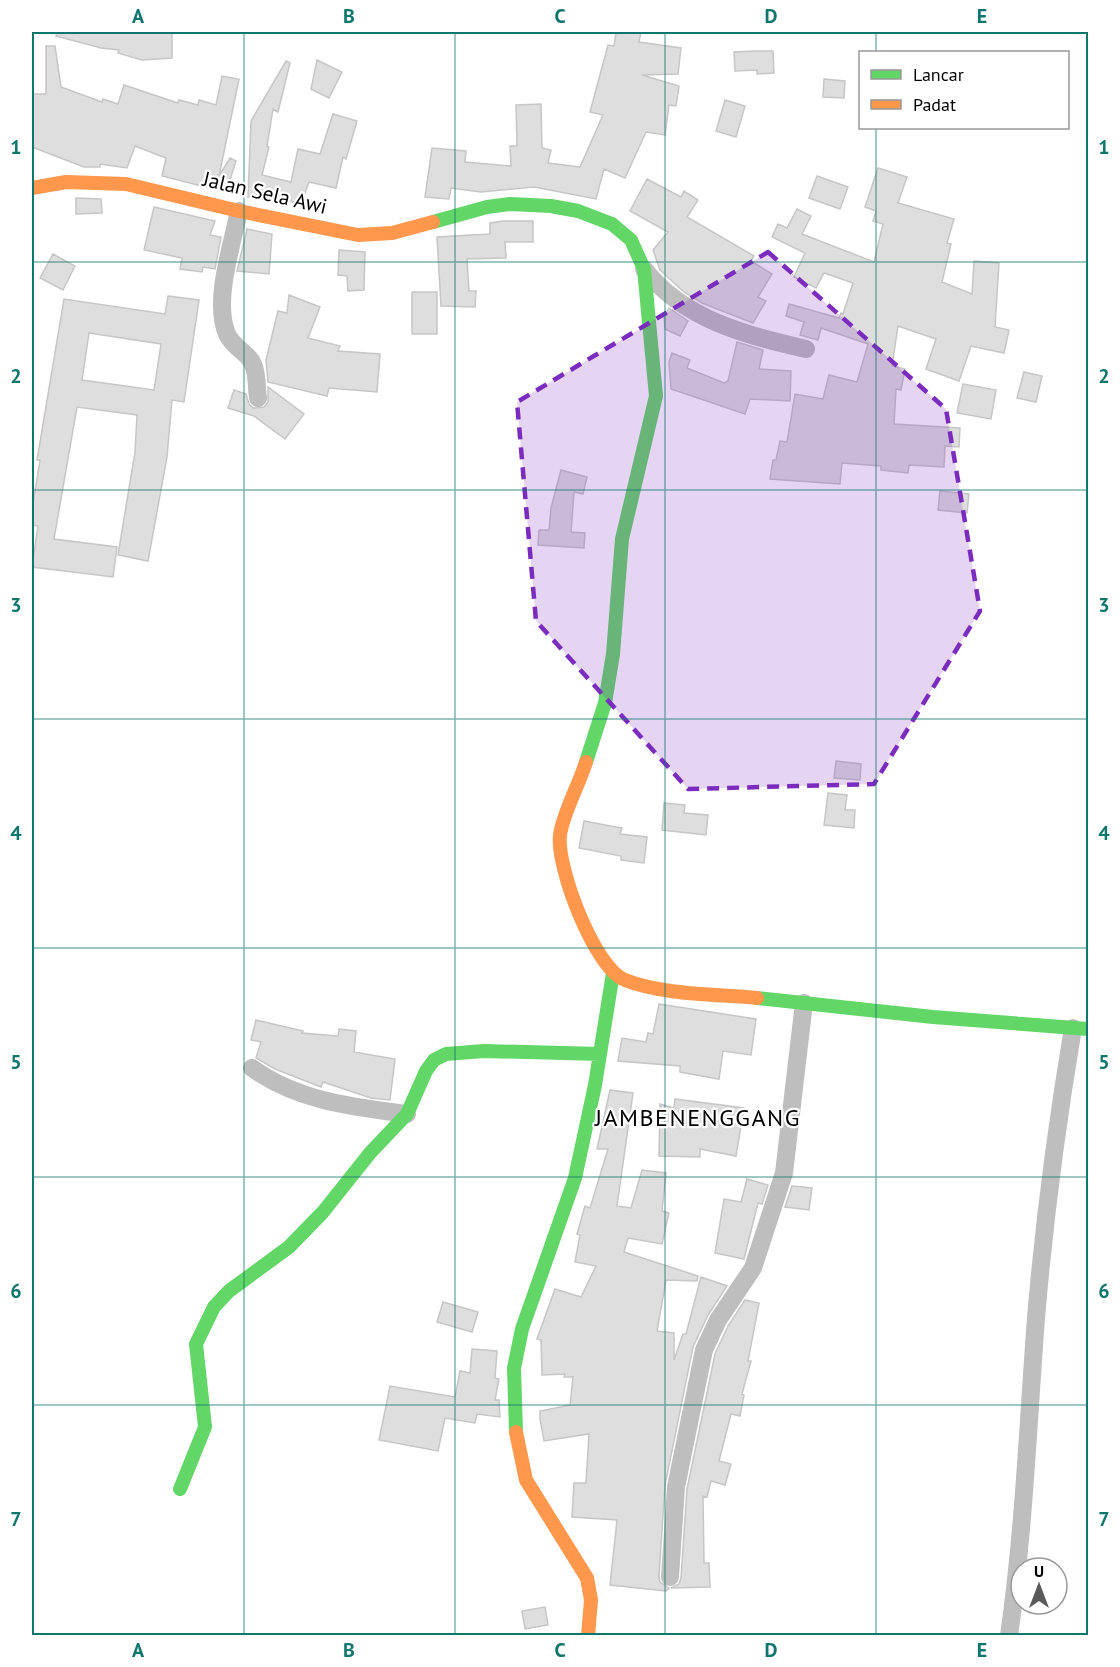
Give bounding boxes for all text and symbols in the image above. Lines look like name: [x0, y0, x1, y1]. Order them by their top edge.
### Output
text: A: [132, 3, 145, 29]
text: B: [343, 3, 355, 29]
text: C: [554, 3, 566, 29]
text: D: [765, 3, 778, 29]
text: E: [977, 3, 987, 29]
legend: [859, 51, 1069, 129]
text: Lancar: [913, 63, 964, 86]
text: Padat: [913, 93, 956, 116]
text: 1: [10, 134, 22, 160]
text: 1: [1098, 134, 1110, 160]
street label: Jalan Sela Awi: [200, 165, 330, 220]
text: 2: [10, 363, 22, 389]
text: 2: [1098, 363, 1110, 389]
text: 3: [10, 592, 22, 618]
text: 3: [1098, 592, 1110, 618]
text: 4: [10, 820, 22, 846]
text: 4: [1098, 820, 1110, 846]
text: 5: [10, 1049, 22, 1075]
text: 5: [1098, 1049, 1110, 1075]
district label: JAMBENENGGANG: [594, 1102, 801, 1133]
text: 6: [10, 1278, 22, 1304]
text: 6: [1098, 1278, 1110, 1304]
text: 7: [10, 1506, 22, 1532]
text: 7: [1098, 1506, 1110, 1532]
north arrow: [1009, 1556, 1069, 1616]
text: U: [1034, 1561, 1044, 1581]
text: A: [132, 1637, 145, 1663]
text: B: [343, 1637, 355, 1663]
text: C: [554, 1637, 566, 1663]
text: D: [765, 1637, 778, 1663]
text: E: [977, 1637, 987, 1663]

